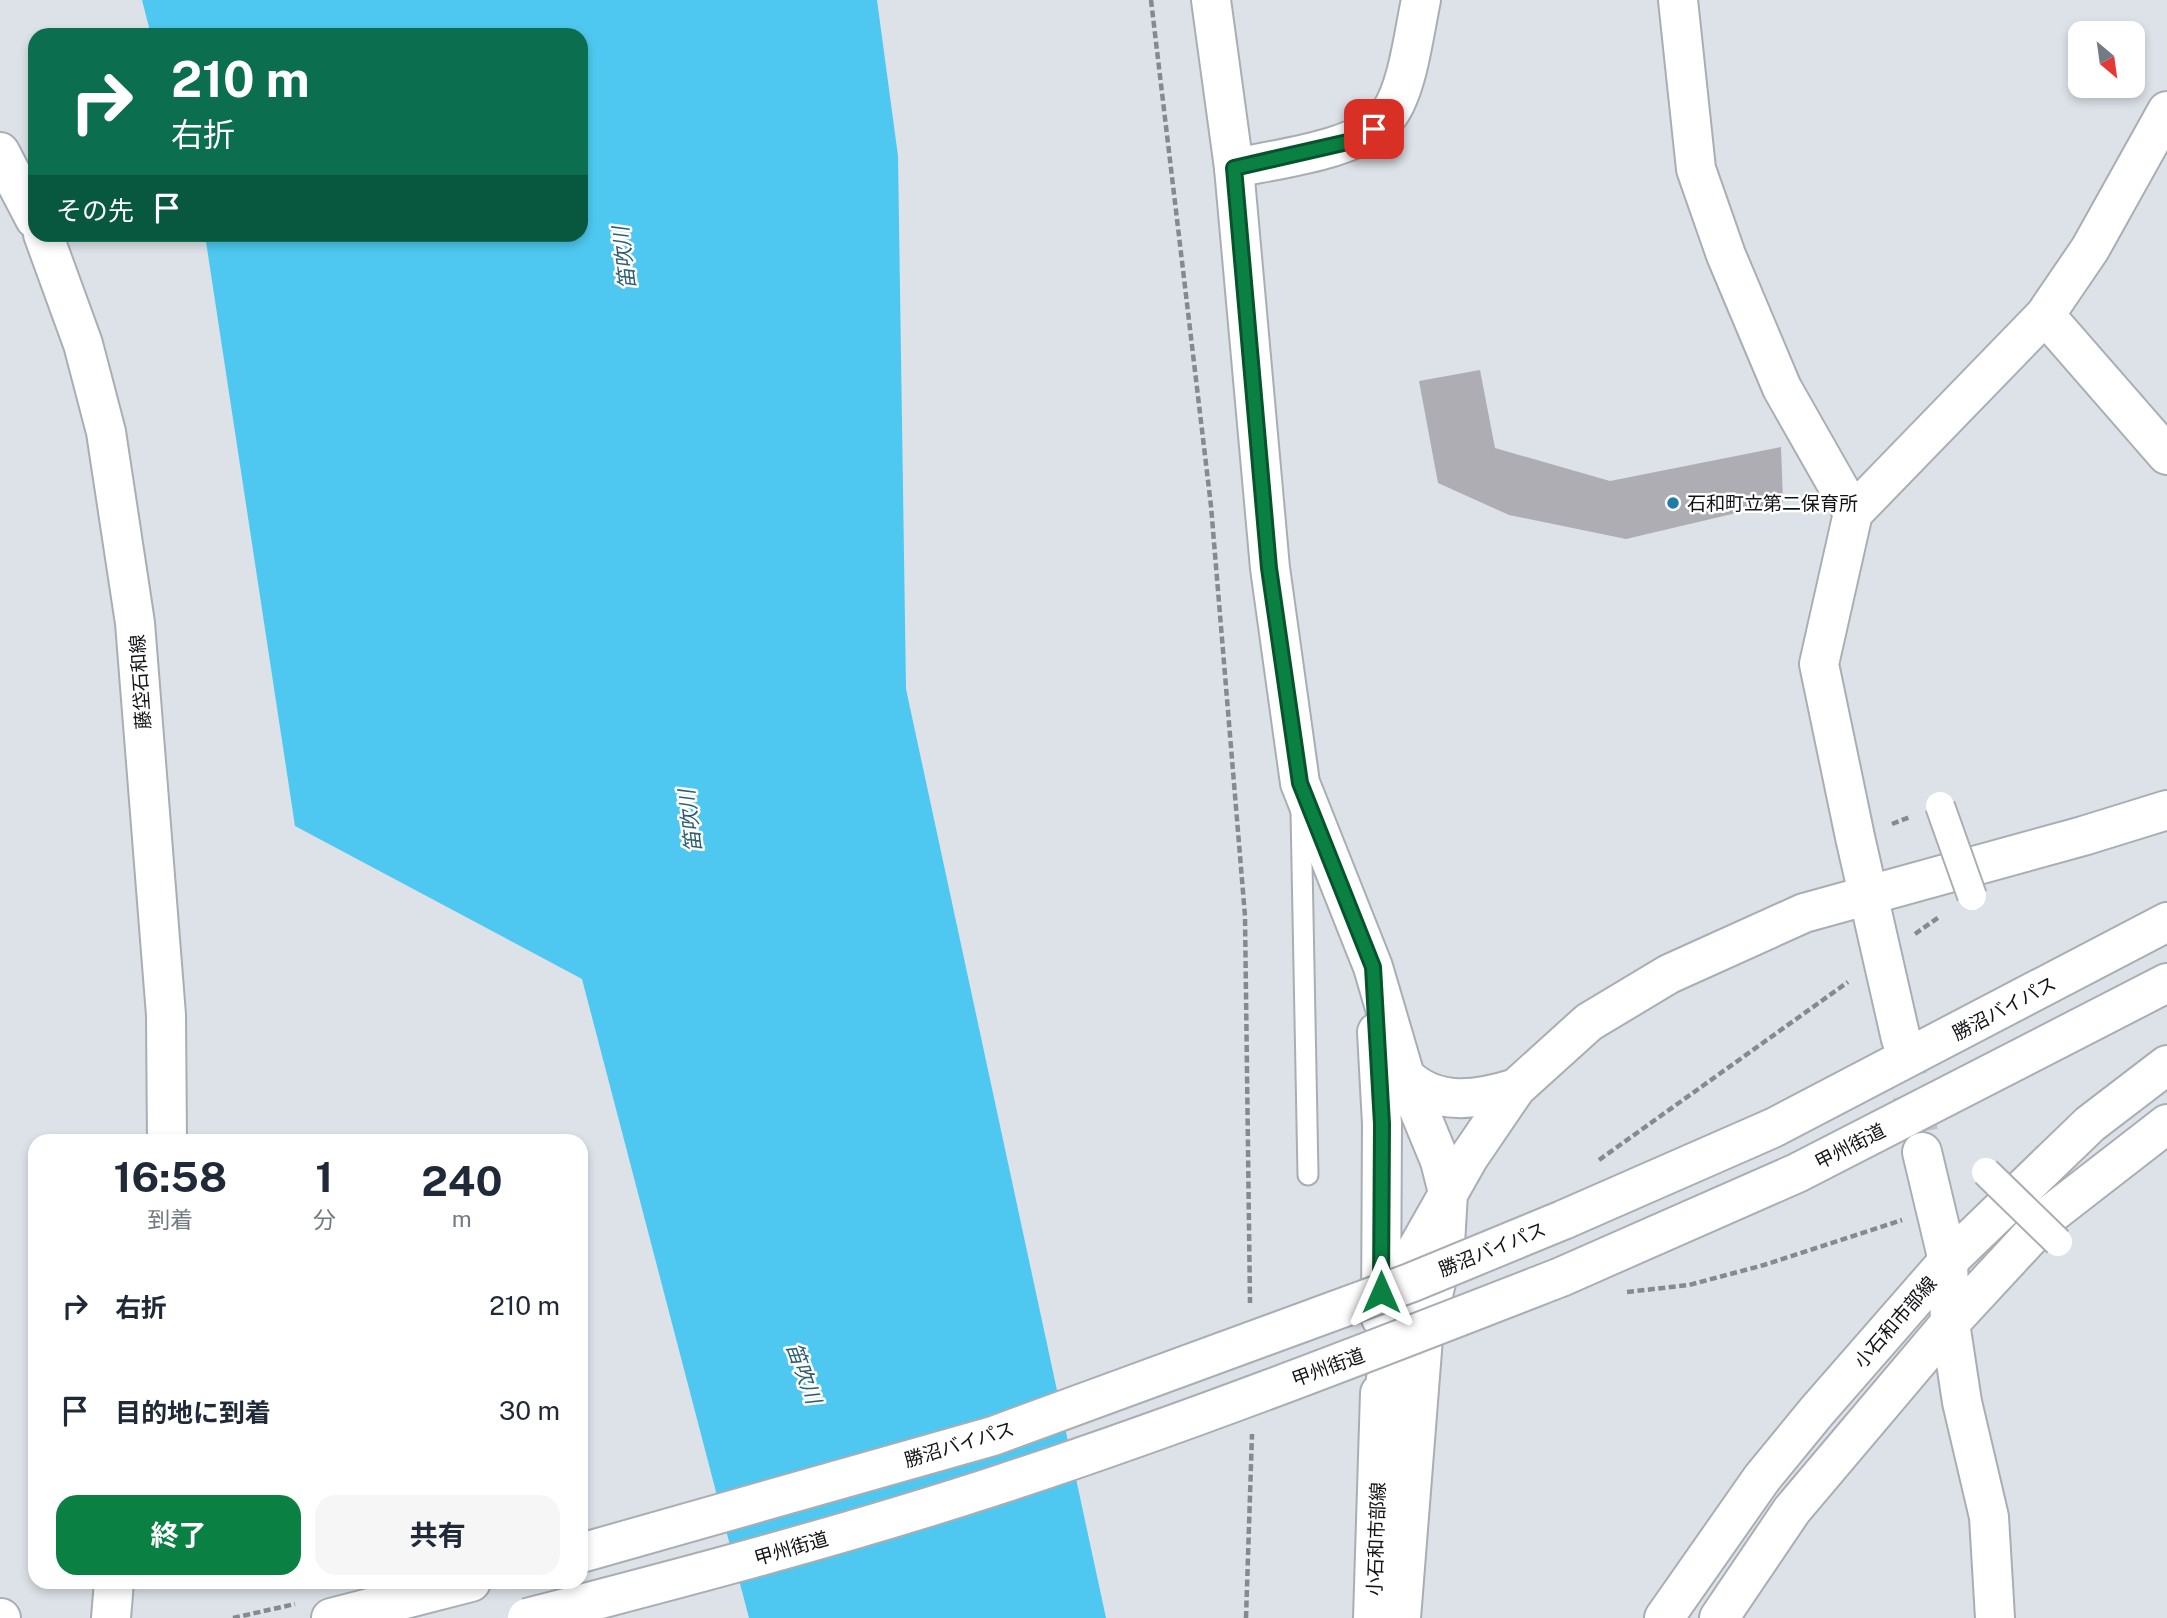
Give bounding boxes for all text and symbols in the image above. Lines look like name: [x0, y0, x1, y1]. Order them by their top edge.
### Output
north arrow: [2068, 21, 2146, 98]
map controls: [2068, 21, 2145, 98]
text: 210 m: [171, 50, 310, 108]
icon: right: [56, 56, 147, 147]
pin: [1344, 99, 1404, 159]
icon: arrive: [1355, 110, 1393, 148]
text: 右折: [171, 116, 235, 153]
icon: arrive: [148, 189, 186, 227]
text: その先: [56, 195, 134, 226]
water label: 笛吹川: [608, 223, 640, 291]
place label: 石和町立第二保育所: [1687, 492, 1858, 514]
marker: 石和町立第二保育所: [1665, 495, 1681, 511]
street label: 藤垈石和線: [126, 634, 154, 730]
water label: 笛吹川: [674, 786, 706, 854]
street label: 勝沼バイパス: [1949, 972, 2059, 1044]
street label: 甲州街道: [1811, 1119, 1889, 1173]
text: 16:58: [114, 1152, 227, 1201]
text: 1: [315, 1152, 333, 1201]
text: 240: [421, 1156, 502, 1205]
text: m: [452, 1205, 472, 1232]
text: 到着: [147, 1206, 193, 1233]
text: 分: [313, 1206, 336, 1233]
street label: 勝沼バイパス: [1435, 1218, 1549, 1280]
position arrow: [1344, 1255, 1418, 1329]
street label: 小石和市部線: [1849, 1272, 1941, 1372]
icon: right: [56, 1287, 94, 1325]
text: 210 m: [489, 1290, 560, 1321]
text: 右折: [115, 1292, 167, 1323]
water label: 笛吹川: [781, 1339, 827, 1409]
street label: 甲州街道: [1289, 1344, 1367, 1390]
icon: arrive: [56, 1392, 94, 1430]
text: 30 m: [499, 1395, 560, 1426]
text: 目的地に到着: [115, 1397, 271, 1428]
street label: 勝沼バイパス: [901, 1417, 1017, 1471]
street label: 小石和市部線: [1363, 1482, 1389, 1596]
button: 終了: [56, 1495, 301, 1575]
button: 共有: [315, 1495, 560, 1575]
street label: 甲州街道: [751, 1527, 831, 1569]

